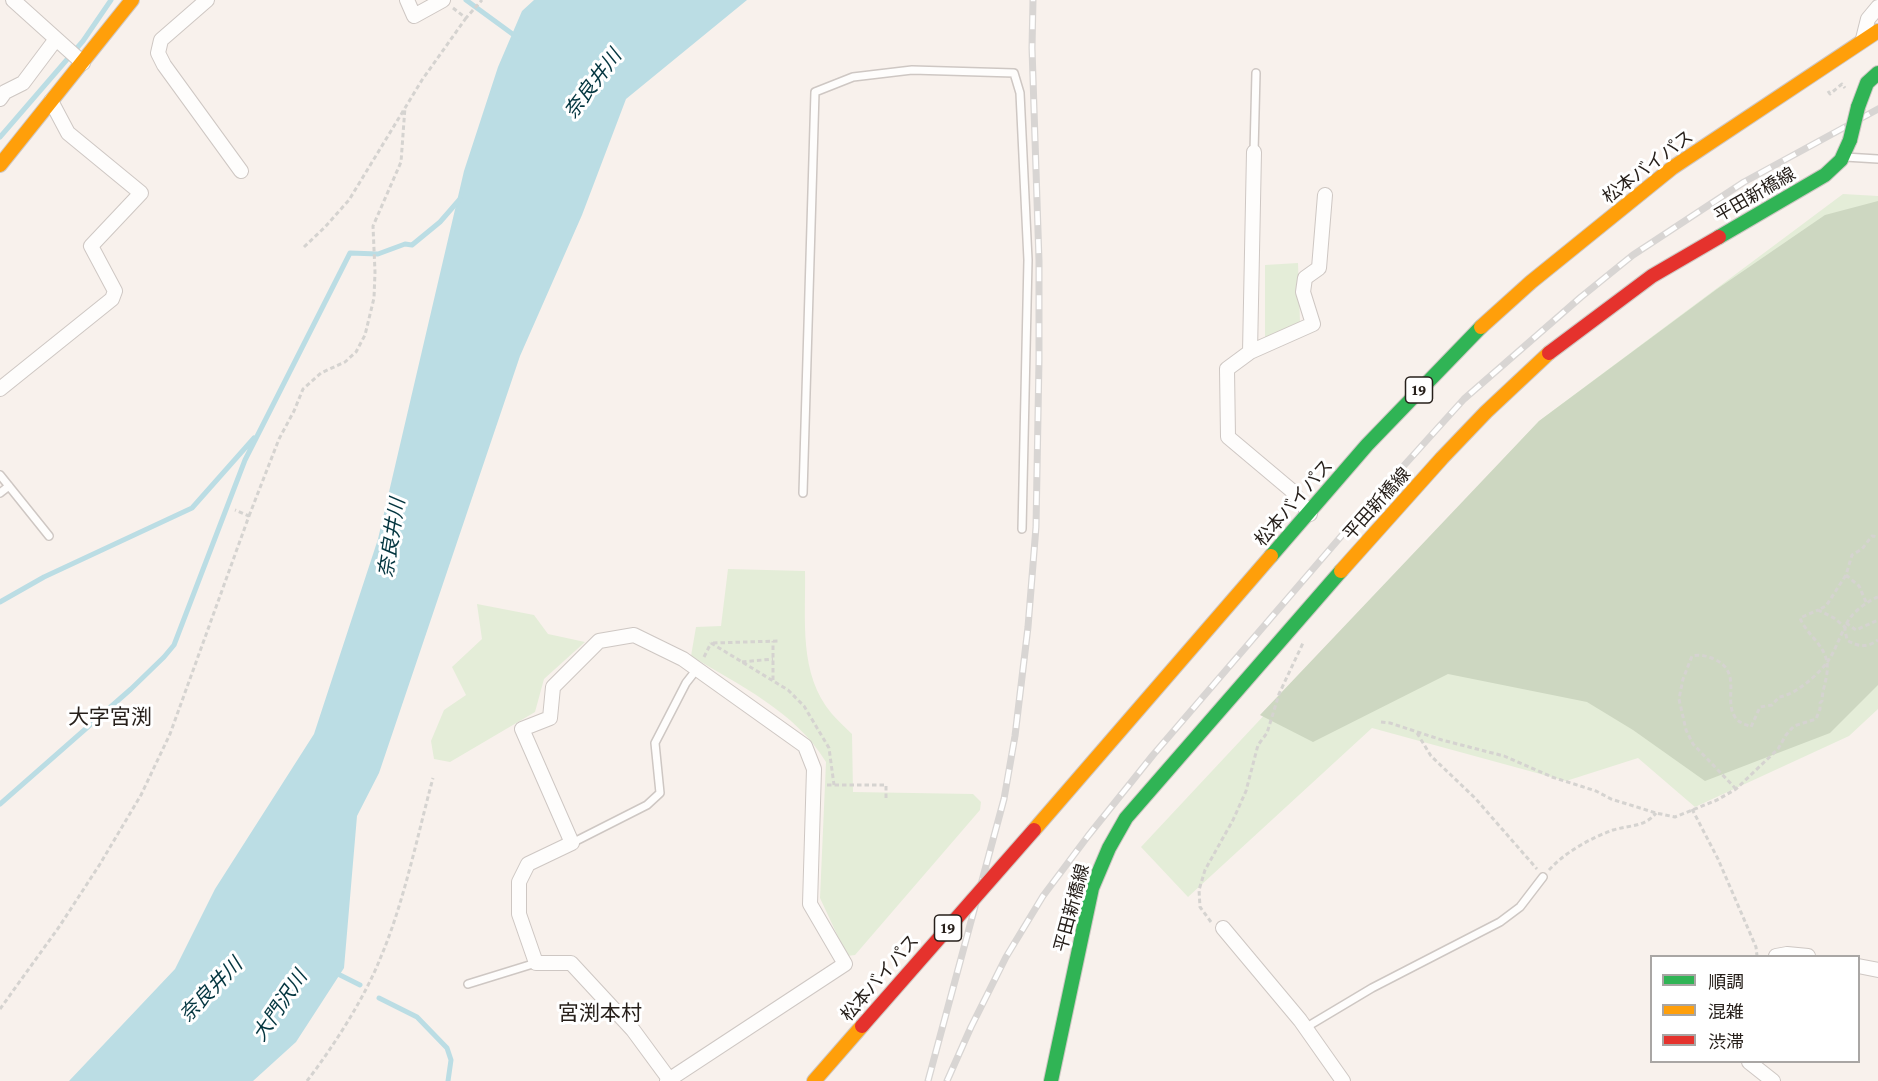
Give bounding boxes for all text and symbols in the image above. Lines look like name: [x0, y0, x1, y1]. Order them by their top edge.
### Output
water label: 奈良井川: [559, 45, 627, 123]
street label: 松本バイパス: [1598, 126, 1698, 208]
street label: 平田新橋線: [1711, 163, 1799, 227]
road number: 19: [1406, 377, 1432, 403]
street label: 松本バイパス: [1250, 455, 1338, 551]
street label: 平田新橋線: [1339, 463, 1415, 545]
water label: 奈良井川: [374, 497, 410, 579]
district label: 大字宮渕: [68, 705, 152, 731]
street label: 平田新橋線: [1050, 862, 1094, 954]
road number: 19: [934, 915, 962, 941]
street label: 松本バイパス: [836, 930, 924, 1026]
water label: 奈良井川: [175, 953, 247, 1027]
legend: [1650, 955, 1860, 1063]
water label: 大門沢川: [248, 966, 312, 1046]
text: 順調: [1708, 972, 1744, 992]
district label: 宮渕本村: [558, 1001, 642, 1027]
text: 混雑: [1708, 1002, 1744, 1022]
text: 渋滞: [1708, 1032, 1744, 1052]

